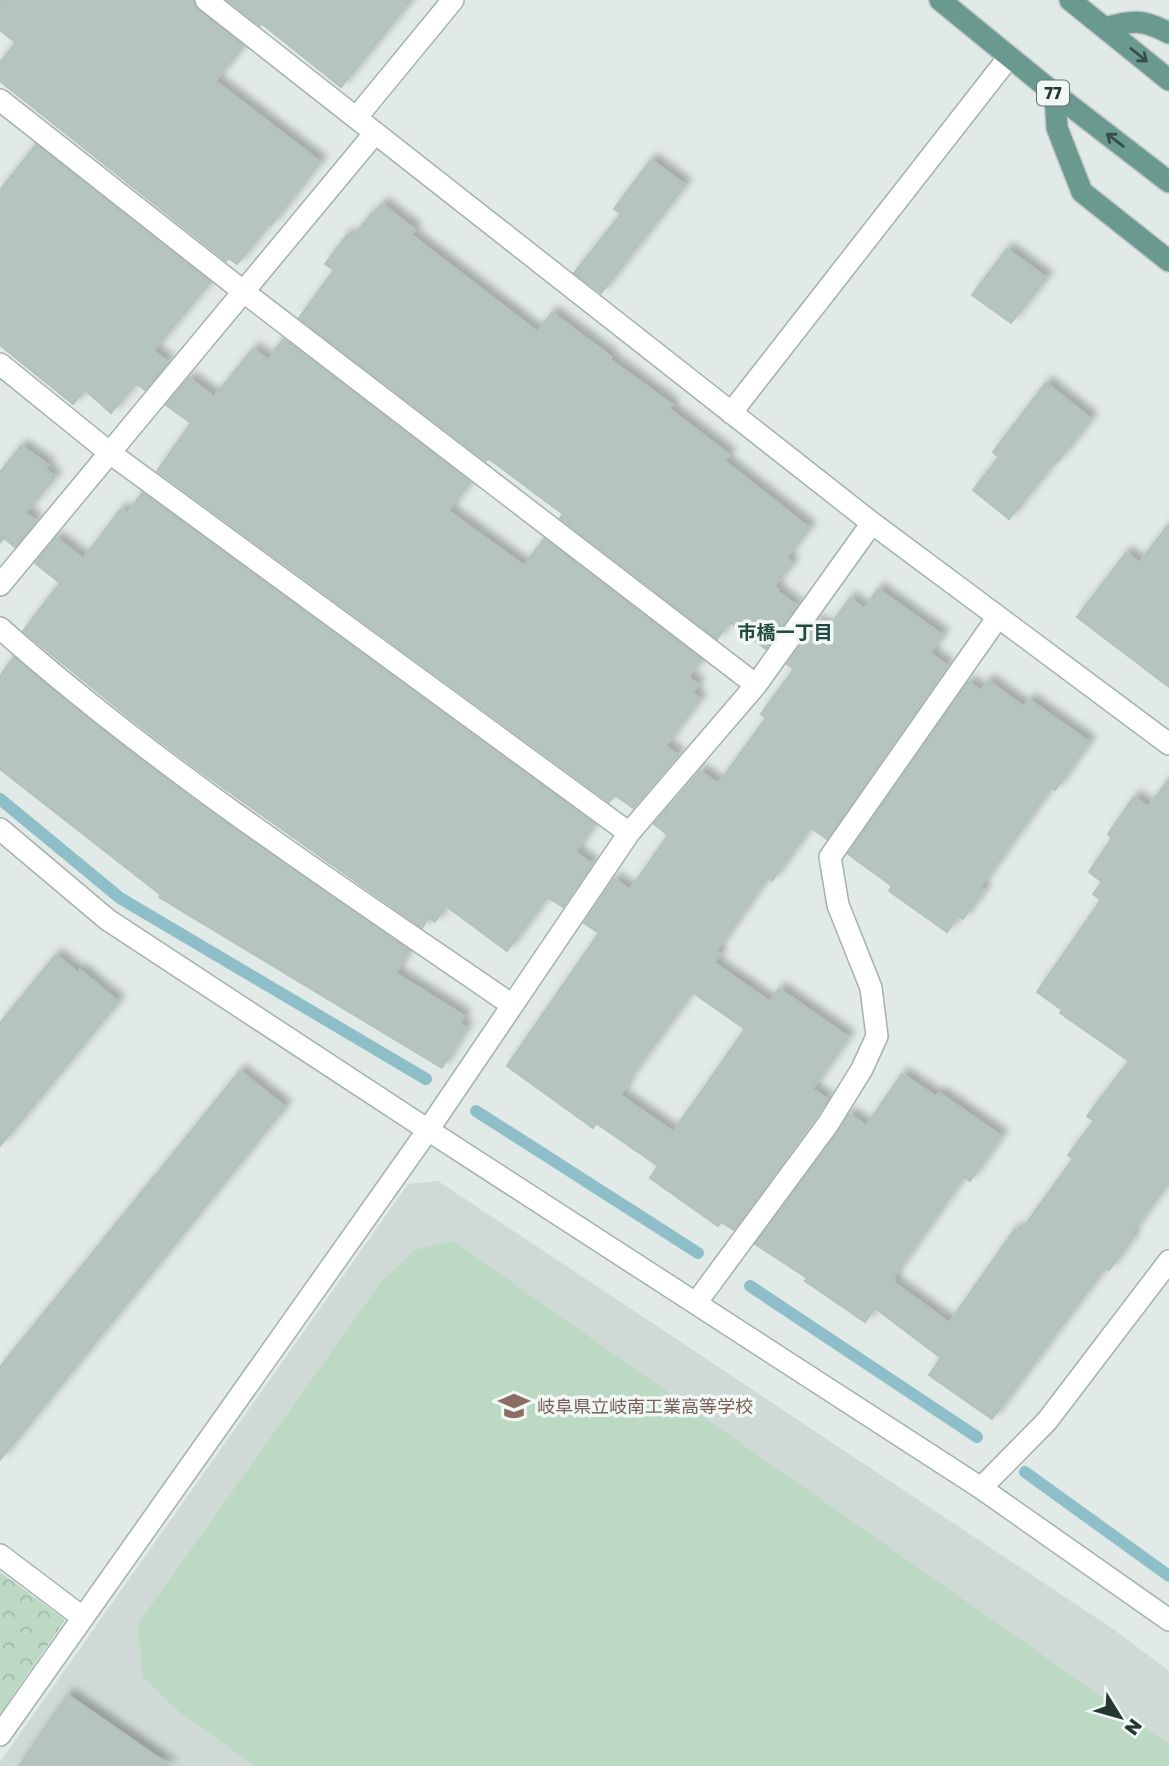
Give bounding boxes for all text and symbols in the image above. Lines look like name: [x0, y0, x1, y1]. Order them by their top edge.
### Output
one-way arrow: [1129, 47, 1147, 63]
road number: 77: [1037, 80, 1069, 106]
one-way arrow: [1106, 133, 1124, 148]
district label: 市橋一丁目: [737, 620, 833, 643]
school or university icon: 岐阜県立岐南工業高等学校: [497, 1389, 531, 1423]
place label: 岐阜県立岐南工業高等学校: [537, 1395, 753, 1417]
north arrow: [1085, 1682, 1155, 1752]
text: N: [1120, 1715, 1148, 1740]

